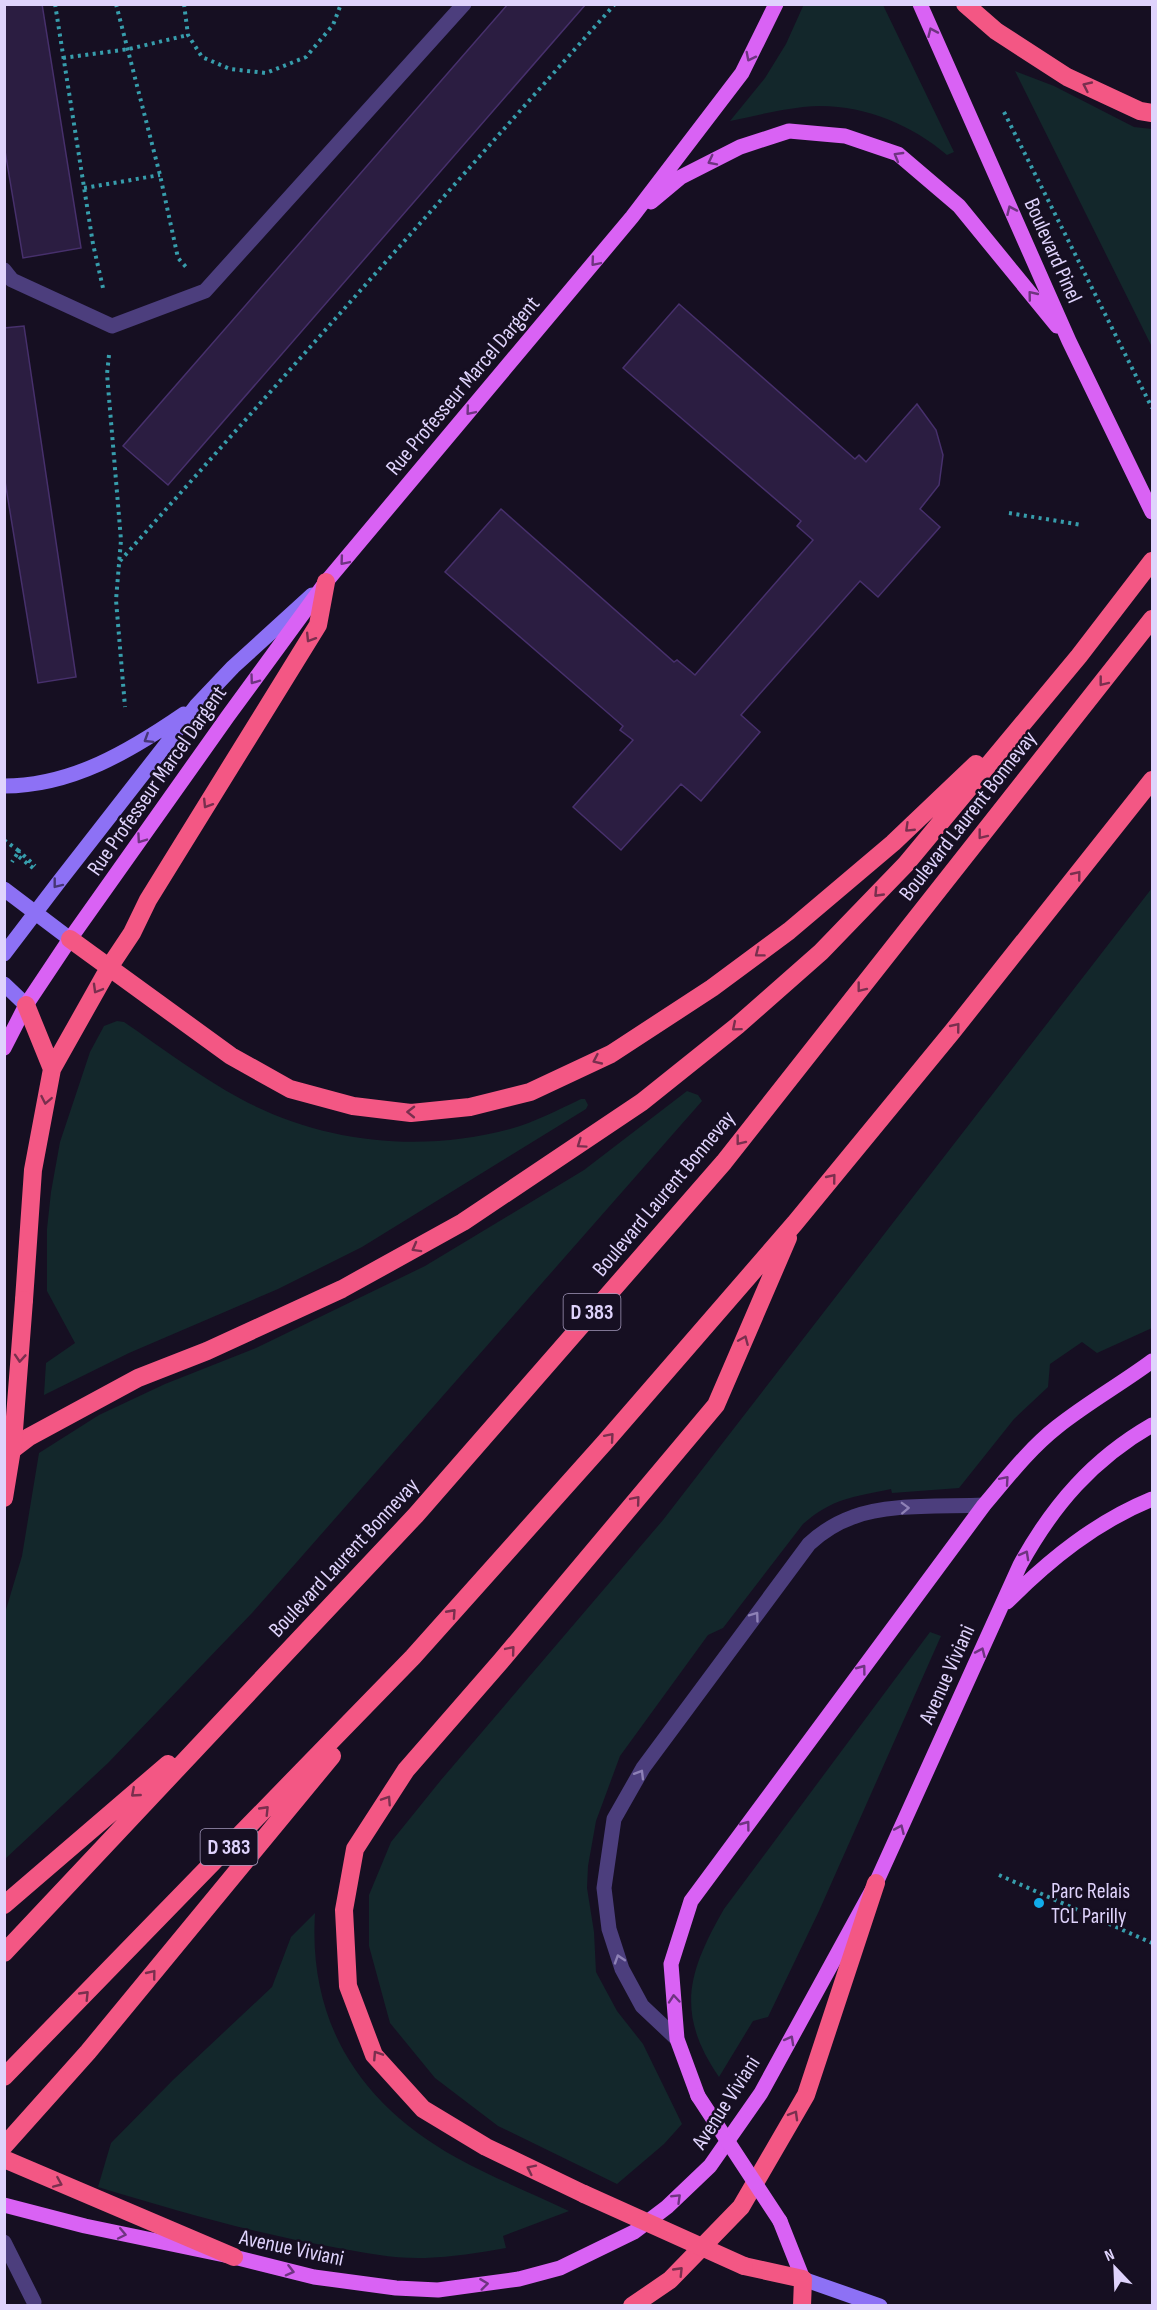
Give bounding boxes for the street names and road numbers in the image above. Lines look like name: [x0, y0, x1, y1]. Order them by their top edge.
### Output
street label: Boulevard Pinel: [1018, 194, 1088, 307]
street label: Rue Professeur Marcel Dargent: [380, 291, 546, 481]
street label: Rue Professeur Marcel Dargent: [82, 681, 233, 881]
street label: Boulevard Laurent Bonnevay: [894, 725, 1043, 906]
street label: Boulevard Laurent Bonnevay: [587, 1105, 742, 1282]
road number: D 383: [564, 1294, 620, 1330]
street label: Boulevard Laurent Bonnevay: [263, 1472, 425, 1643]
street label: Avenue Viviani: [913, 1621, 981, 1729]
road number: D 383: [200, 1829, 258, 1865]
street label: Avenue Viviani: [686, 2051, 766, 2155]
street label: Avenue Viviani: [236, 2224, 346, 2273]

